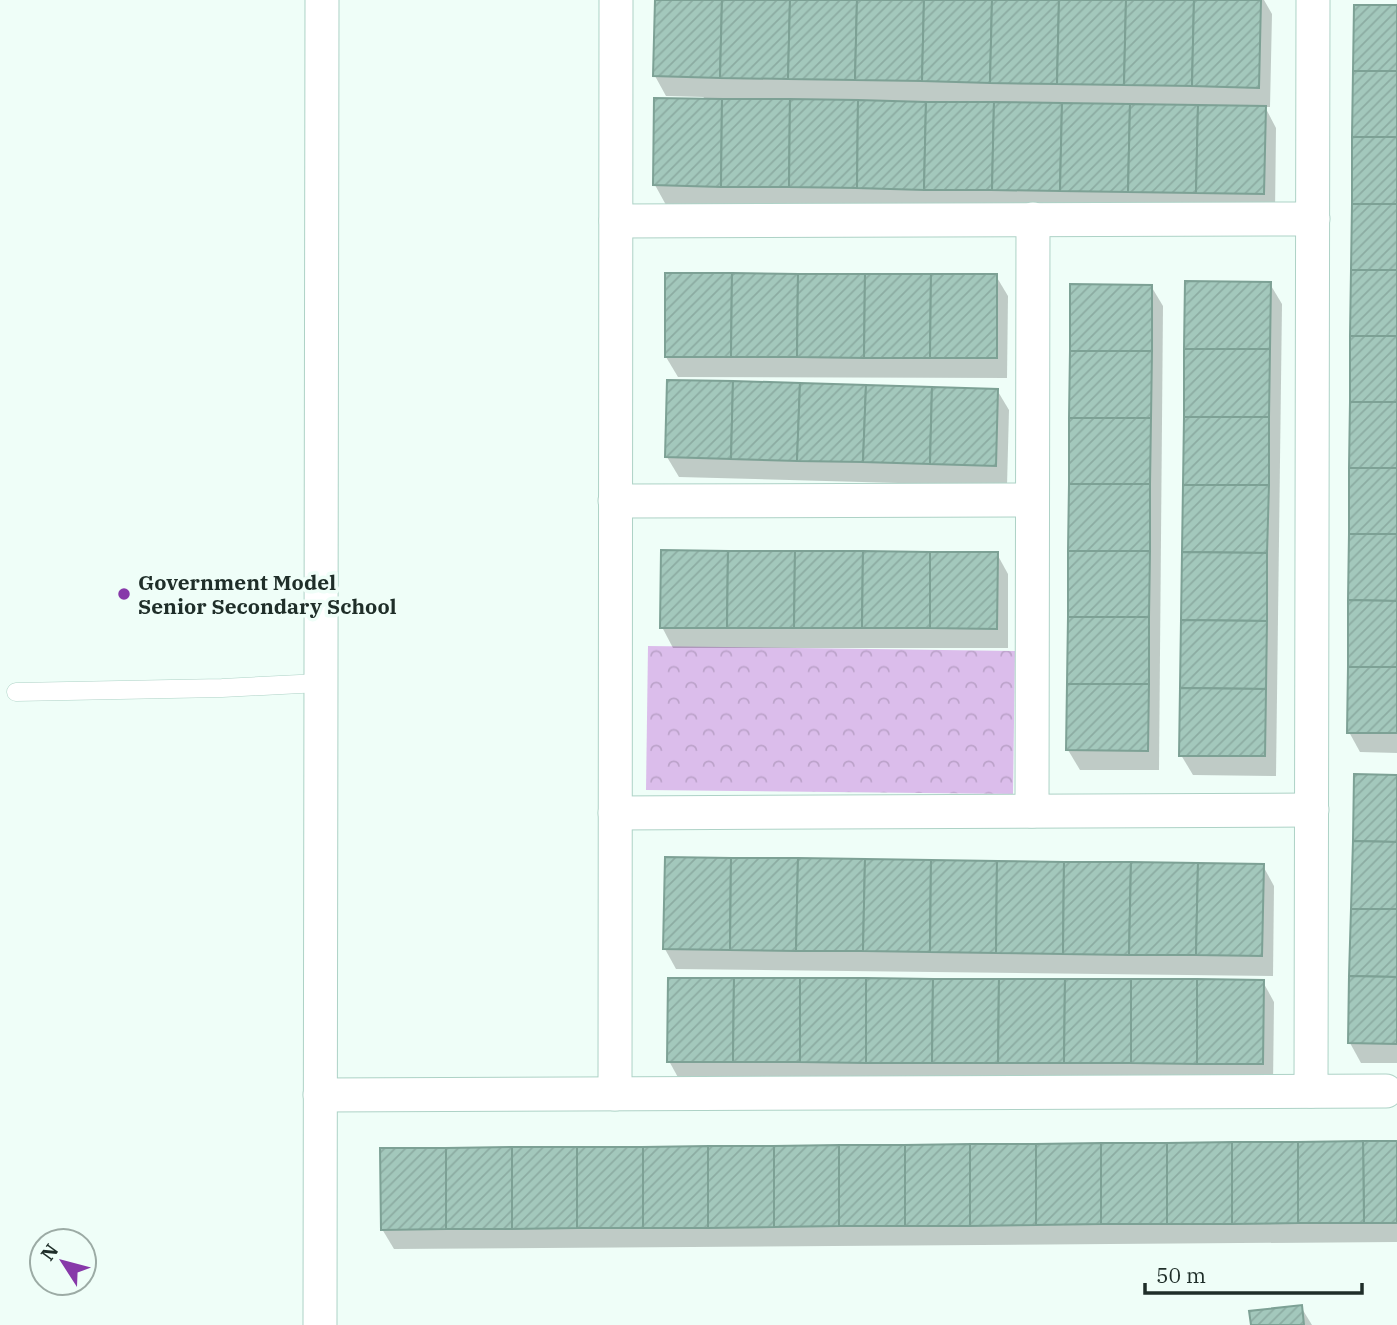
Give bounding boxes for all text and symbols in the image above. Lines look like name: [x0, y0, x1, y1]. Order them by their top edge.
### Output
place label: Government Model Senior Secondary School: [138, 568, 397, 620]
marker: Government Model Senior Secondary School: [116, 586, 132, 602]
north arrow: [28, 1227, 98, 1297]
text: N: [35, 1239, 63, 1265]
scale bar: [1145, 1252, 1362, 1296]
text: 50 m: [1156, 1261, 1206, 1289]

